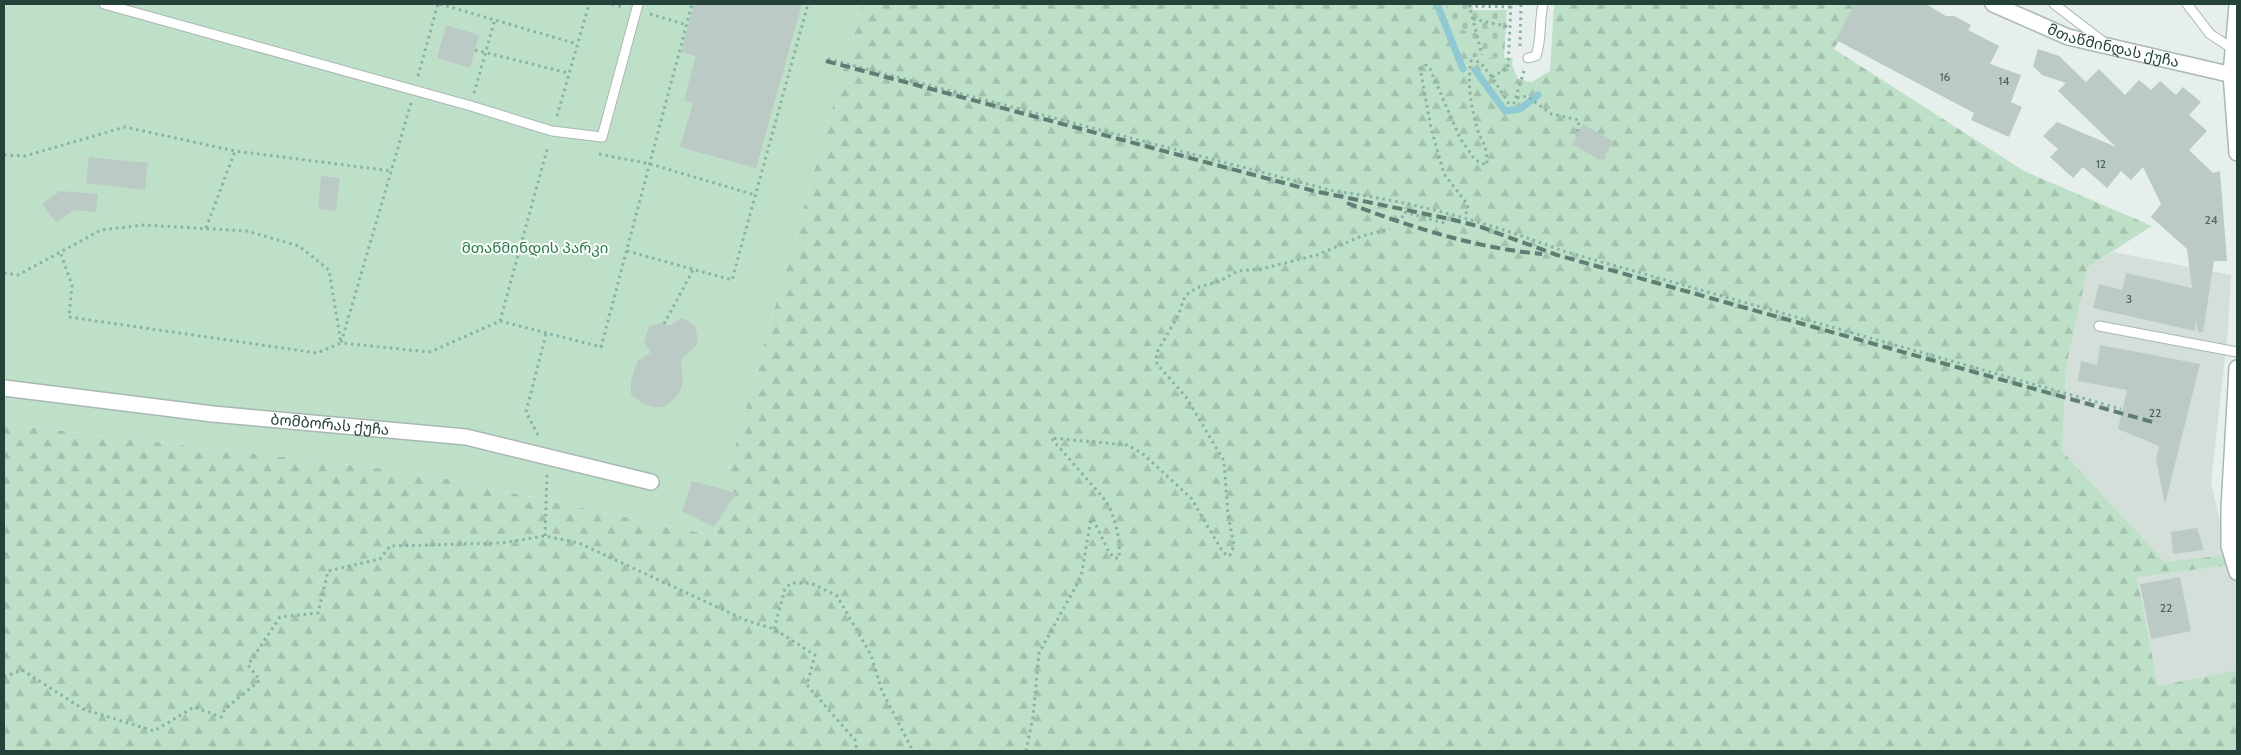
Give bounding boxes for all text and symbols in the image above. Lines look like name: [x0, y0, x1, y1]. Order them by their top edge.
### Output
street label: მთაწმინდას ქუჩა: [2045, 20, 2181, 71]
house number: 16: [1940, 69, 1951, 84]
house number: 14: [1999, 73, 2009, 88]
house number: 12: [2096, 156, 2106, 171]
house number: 24: [2204, 212, 2218, 227]
park label: მთაწმინდის პარკი: [462, 239, 608, 257]
house number: 3: [2126, 291, 2132, 306]
house number: 22: [2149, 405, 2161, 420]
street label: ბომბორას ქუჩა: [270, 410, 390, 439]
house number: 22: [2160, 600, 2172, 615]

